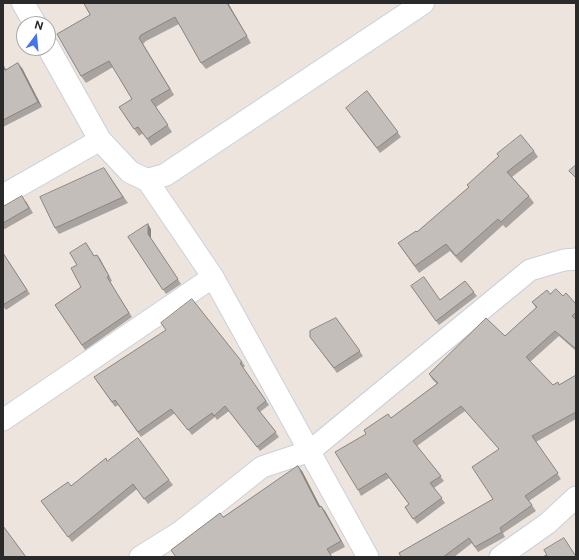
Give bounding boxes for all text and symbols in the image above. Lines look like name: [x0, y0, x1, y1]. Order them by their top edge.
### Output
north arrow: [16, 16, 56, 56]
text: N: [33, 18, 45, 32]

